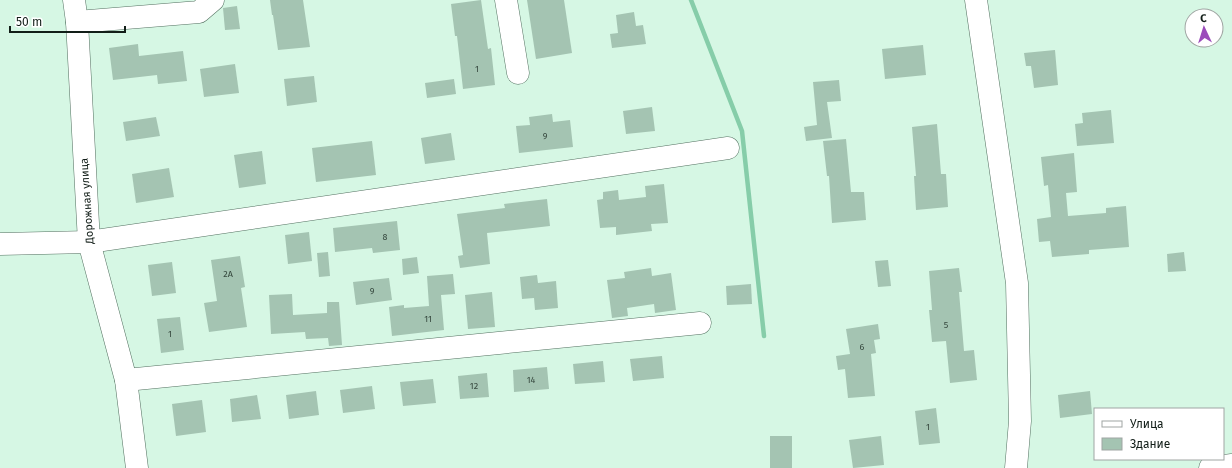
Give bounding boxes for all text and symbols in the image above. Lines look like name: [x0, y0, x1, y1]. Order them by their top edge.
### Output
scale bar: [10, 8, 125, 34]
north arrow: [1184, 8, 1224, 48]
text: С: [1200, 12, 1208, 25]
text: 50 m: [16, 15, 42, 29]
house number: 1: [475, 64, 479, 74]
house number: 9: [543, 131, 548, 141]
street label: Дорожная улица: [78, 158, 97, 245]
house number: 8: [383, 232, 388, 242]
house number: 2А: [223, 269, 234, 279]
house number: 9: [370, 286, 375, 296]
house number: 11: [424, 314, 432, 324]
house number: 5: [944, 320, 949, 330]
house number: 1: [168, 329, 172, 339]
house number: 6: [860, 342, 865, 352]
house number: 14: [527, 375, 536, 385]
house number: 12: [470, 381, 478, 391]
legend: [1094, 408, 1224, 460]
text: Улица: [1130, 417, 1164, 431]
house number: 1: [926, 422, 930, 432]
text: Здание: [1130, 437, 1170, 451]

